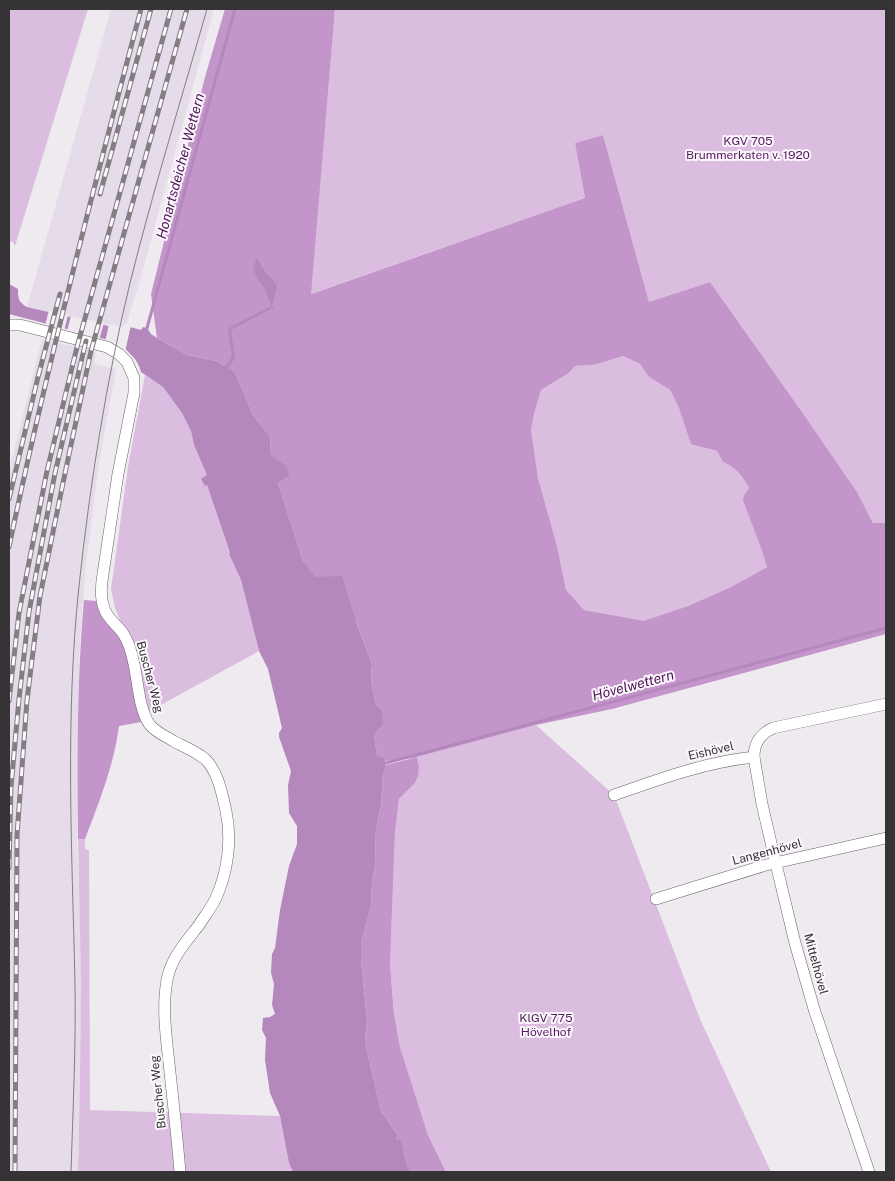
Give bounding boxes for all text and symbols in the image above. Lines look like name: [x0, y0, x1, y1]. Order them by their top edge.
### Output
water label: Honartsdeicher Wettern: [153, 91, 207, 241]
park label: KGV 705 Brummerkaten v. 1920: [686, 134, 810, 162]
street label: Buscher Weg: [134, 640, 166, 714]
water label: Hövelwettern: [590, 666, 676, 704]
street label: Eishövel: [687, 739, 735, 763]
street label: Langenhövel: [731, 836, 804, 868]
street label: Mittelhövel: [801, 932, 831, 996]
park label: KlGV 775 Hövelhof: [519, 1011, 573, 1039]
street label: Buscher Weg: [147, 1055, 169, 1129]

